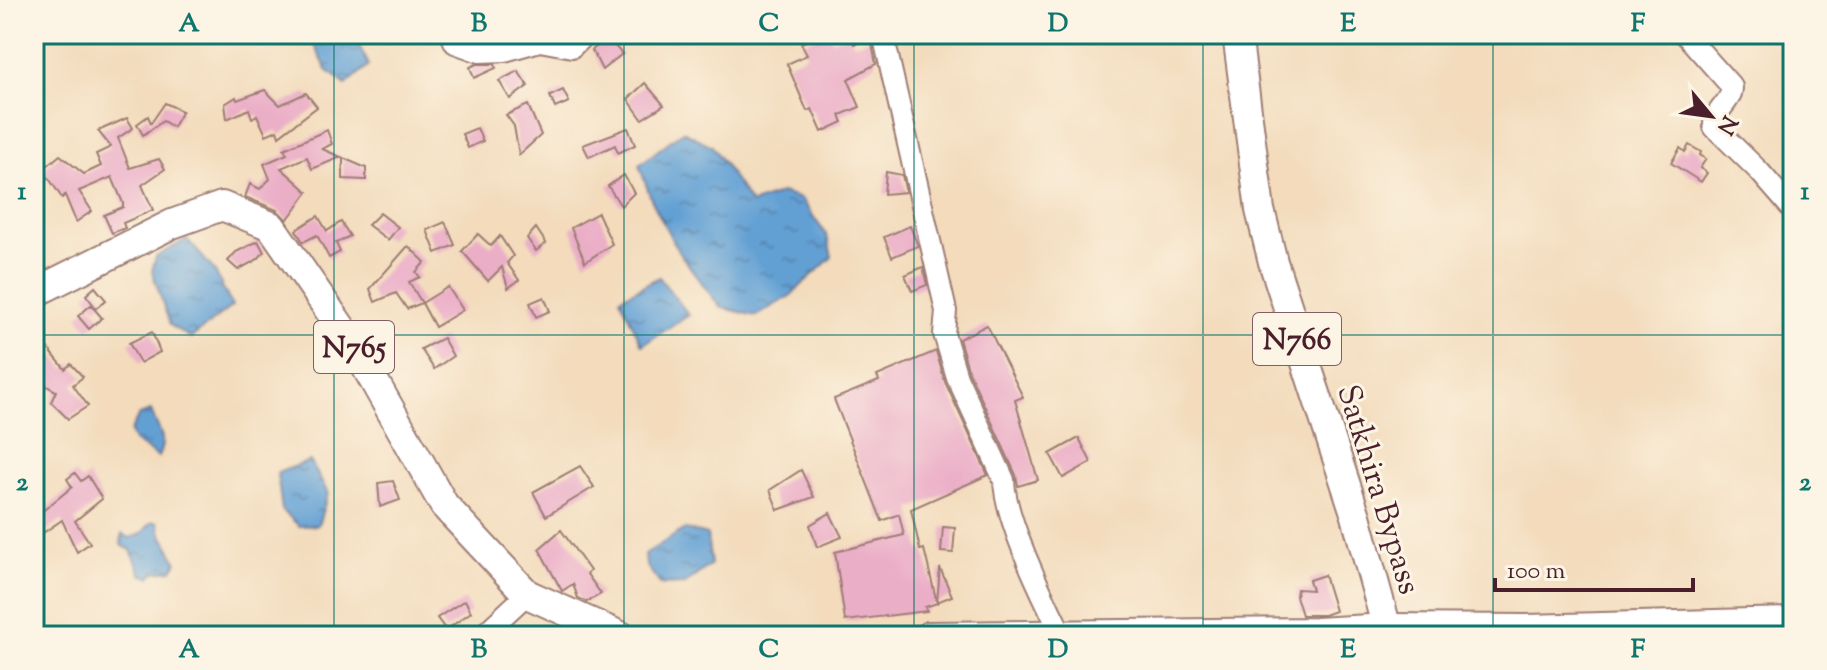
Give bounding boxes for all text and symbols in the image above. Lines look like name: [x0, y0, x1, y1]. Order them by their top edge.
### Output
text: A: [178, 6, 200, 43]
text: B: [471, 6, 488, 43]
text: C: [759, 6, 779, 43]
text: D: [1048, 6, 1068, 43]
text: E: [1340, 6, 1356, 43]
text: F: [1631, 6, 1646, 43]
north arrow: [1671, 76, 1751, 156]
text: N: [1707, 109, 1744, 140]
text: 1: [18, 174, 27, 211]
text: 1: [1801, 174, 1810, 211]
road number: N766: [1253, 313, 1341, 365]
road number: N765: [314, 321, 394, 373]
street label: Satkhira Bypass: [1323, 379, 1431, 600]
text: 2: [16, 465, 29, 502]
text: 2: [1799, 465, 1812, 502]
scale bar: [1495, 542, 1693, 592]
text: 100 m: [1507, 555, 1565, 589]
text: A: [178, 632, 200, 669]
text: B: [471, 632, 488, 669]
text: C: [759, 632, 779, 669]
text: D: [1048, 632, 1068, 669]
text: E: [1340, 632, 1356, 669]
text: F: [1631, 632, 1646, 669]

